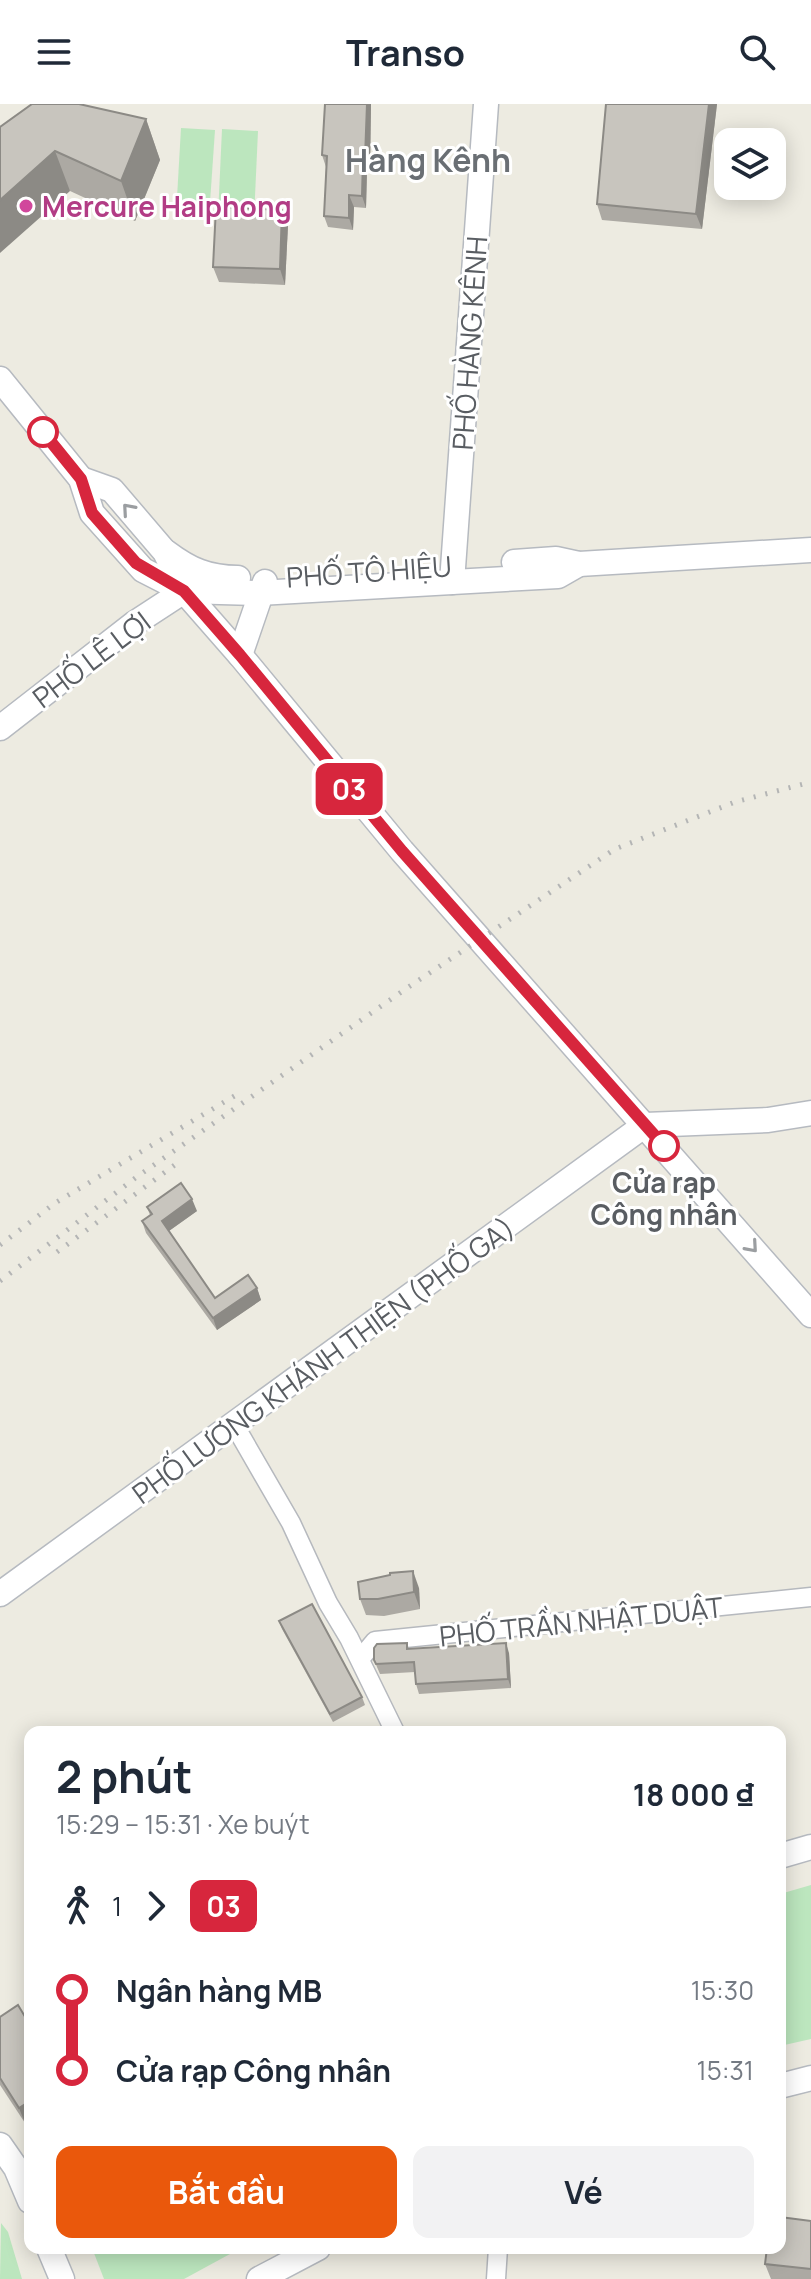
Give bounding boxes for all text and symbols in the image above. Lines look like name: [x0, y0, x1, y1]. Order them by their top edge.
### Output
text: Transo: [346, 28, 465, 77]
icon: menu: [32, 30, 76, 74]
icon: search: [735, 30, 779, 74]
map controls: [714, 128, 786, 200]
button: layers: [714, 128, 786, 200]
district label: Hàng Kênh: [345, 138, 511, 182]
place label: Mercure Haiphong: [42, 187, 292, 225]
marker: Mercure Haiphong: [17, 197, 35, 215]
street label: PHỐ HÀNG KÊNH: [442, 235, 495, 451]
unlabelled marker: [28, 417, 58, 447]
one-way arrow: [123, 503, 138, 518]
street label: PHỐ TÔ HIỆU: [285, 545, 453, 596]
street label: PHỐ LÊ LỢI: [24, 601, 158, 716]
line badge: 03: [313, 763, 385, 815]
text: 03: [332, 770, 366, 808]
marker: Cửa rạp Công nhân: [649, 1131, 679, 1161]
place label: Cửa rạp Công nhân: [590, 1163, 738, 1233]
street label: PHỐ LƯƠNG KHÁNH THIỆN (PHỐ GA): [124, 1207, 522, 1512]
one-way arrow: [742, 1238, 756, 1253]
street label: PHỐ TRẦN NHẬT DUẬT: [437, 1586, 725, 1655]
text: 2 phút: [56, 1746, 192, 1806]
text: 18 000 ₫: [633, 1774, 754, 1815]
text: 15:29 – 15:31 · Xe buýt: [56, 1806, 310, 1842]
icon: walk: [56, 1884, 100, 1928]
icon: forward: [134, 1884, 178, 1928]
text: 03: [206, 1887, 241, 1925]
text: 1: [112, 1888, 122, 1924]
text: Ngân hàng MB: [116, 1970, 322, 2011]
text: 15:30: [691, 1972, 754, 2008]
text: Cửa rạp Công nhân: [116, 2050, 391, 2091]
text: 15:31: [697, 2052, 754, 2088]
button: Bắt đầu: [56, 2146, 397, 2238]
button: Vé: [413, 2146, 754, 2238]

